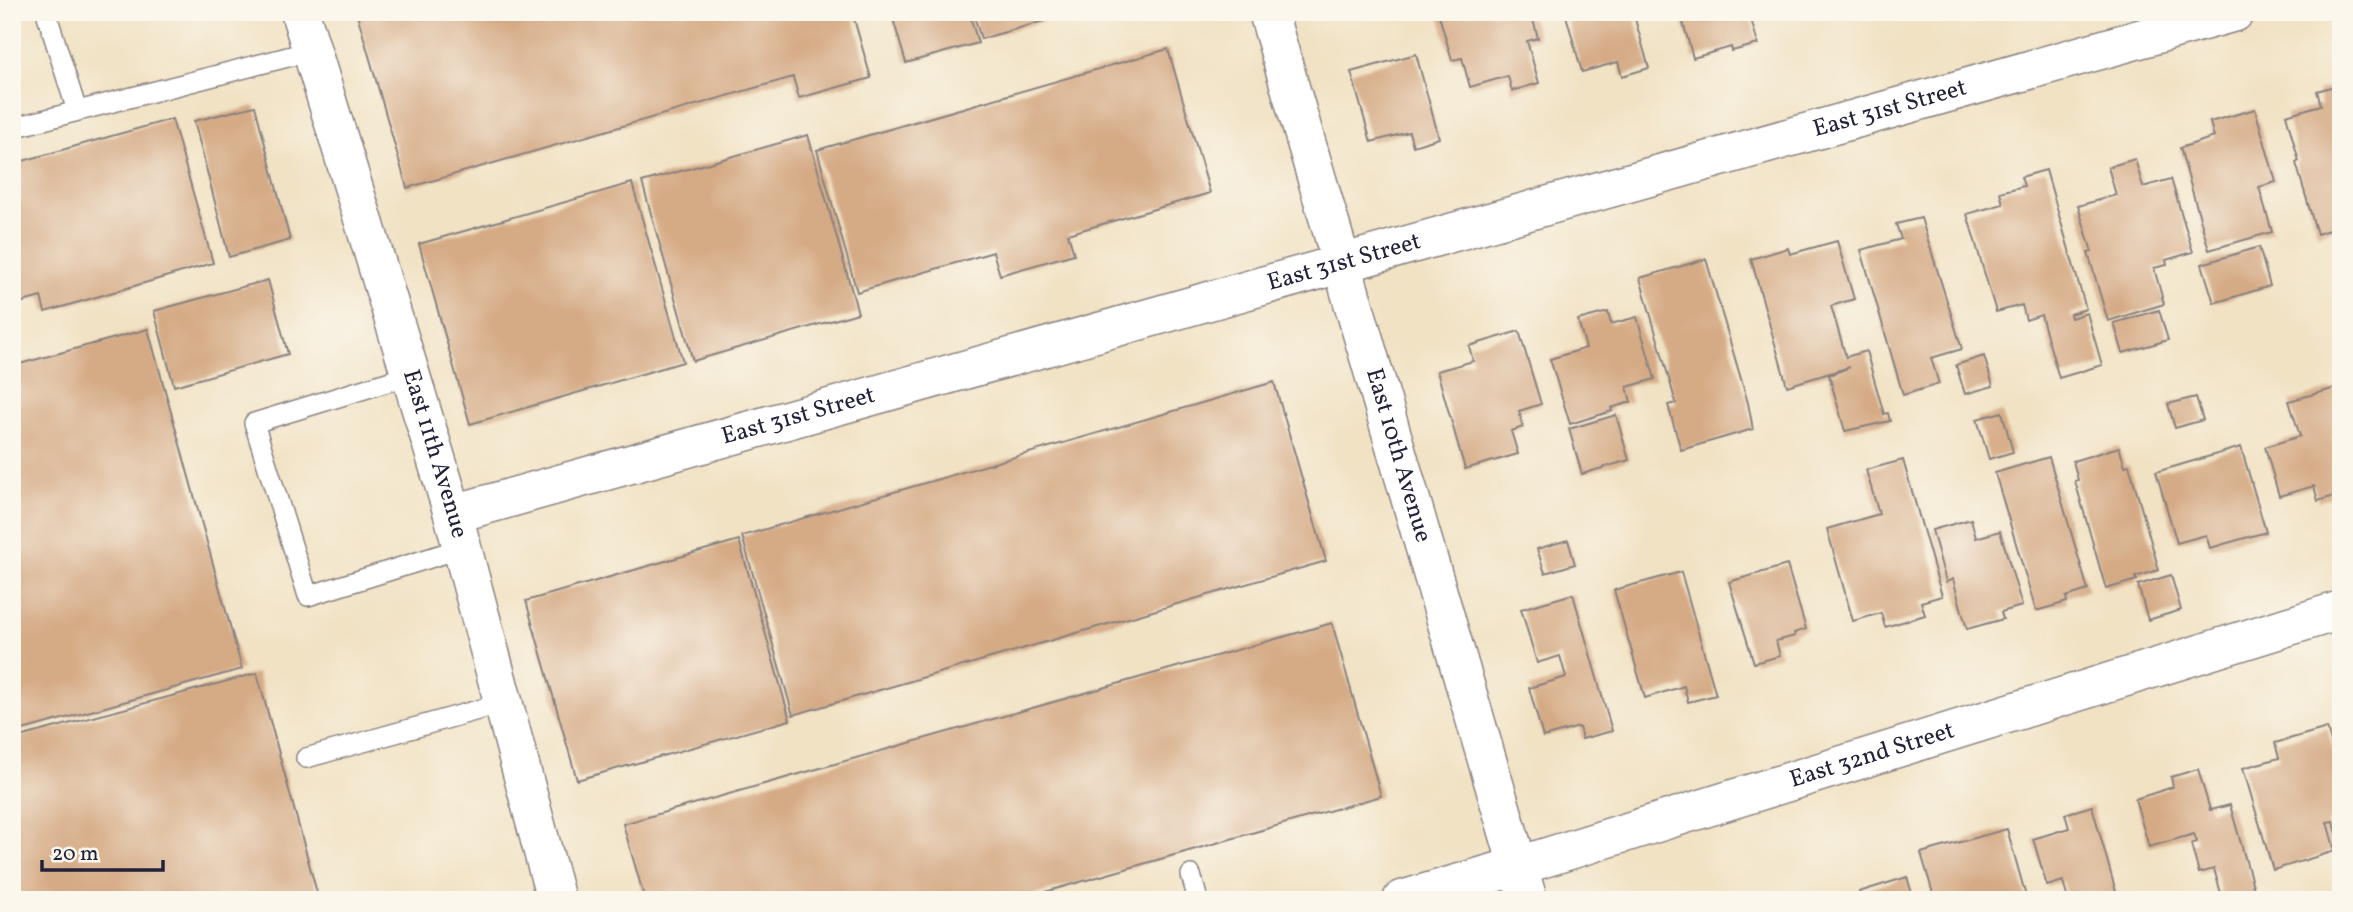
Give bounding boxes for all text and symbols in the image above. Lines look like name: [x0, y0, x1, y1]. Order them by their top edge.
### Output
street label: East 31st Street: [1809, 71, 1971, 147]
street label: East 31st Street: [1264, 225, 1425, 301]
street label: East 10th Avenue: [1356, 364, 1439, 546]
street label: East 11th Avenue: [393, 365, 476, 542]
street label: East 31st Street: [718, 379, 879, 454]
street label: East 32nd Street: [1786, 714, 1959, 797]
scale bar: [42, 828, 163, 872]
text: 20 m: [52, 840, 98, 869]

